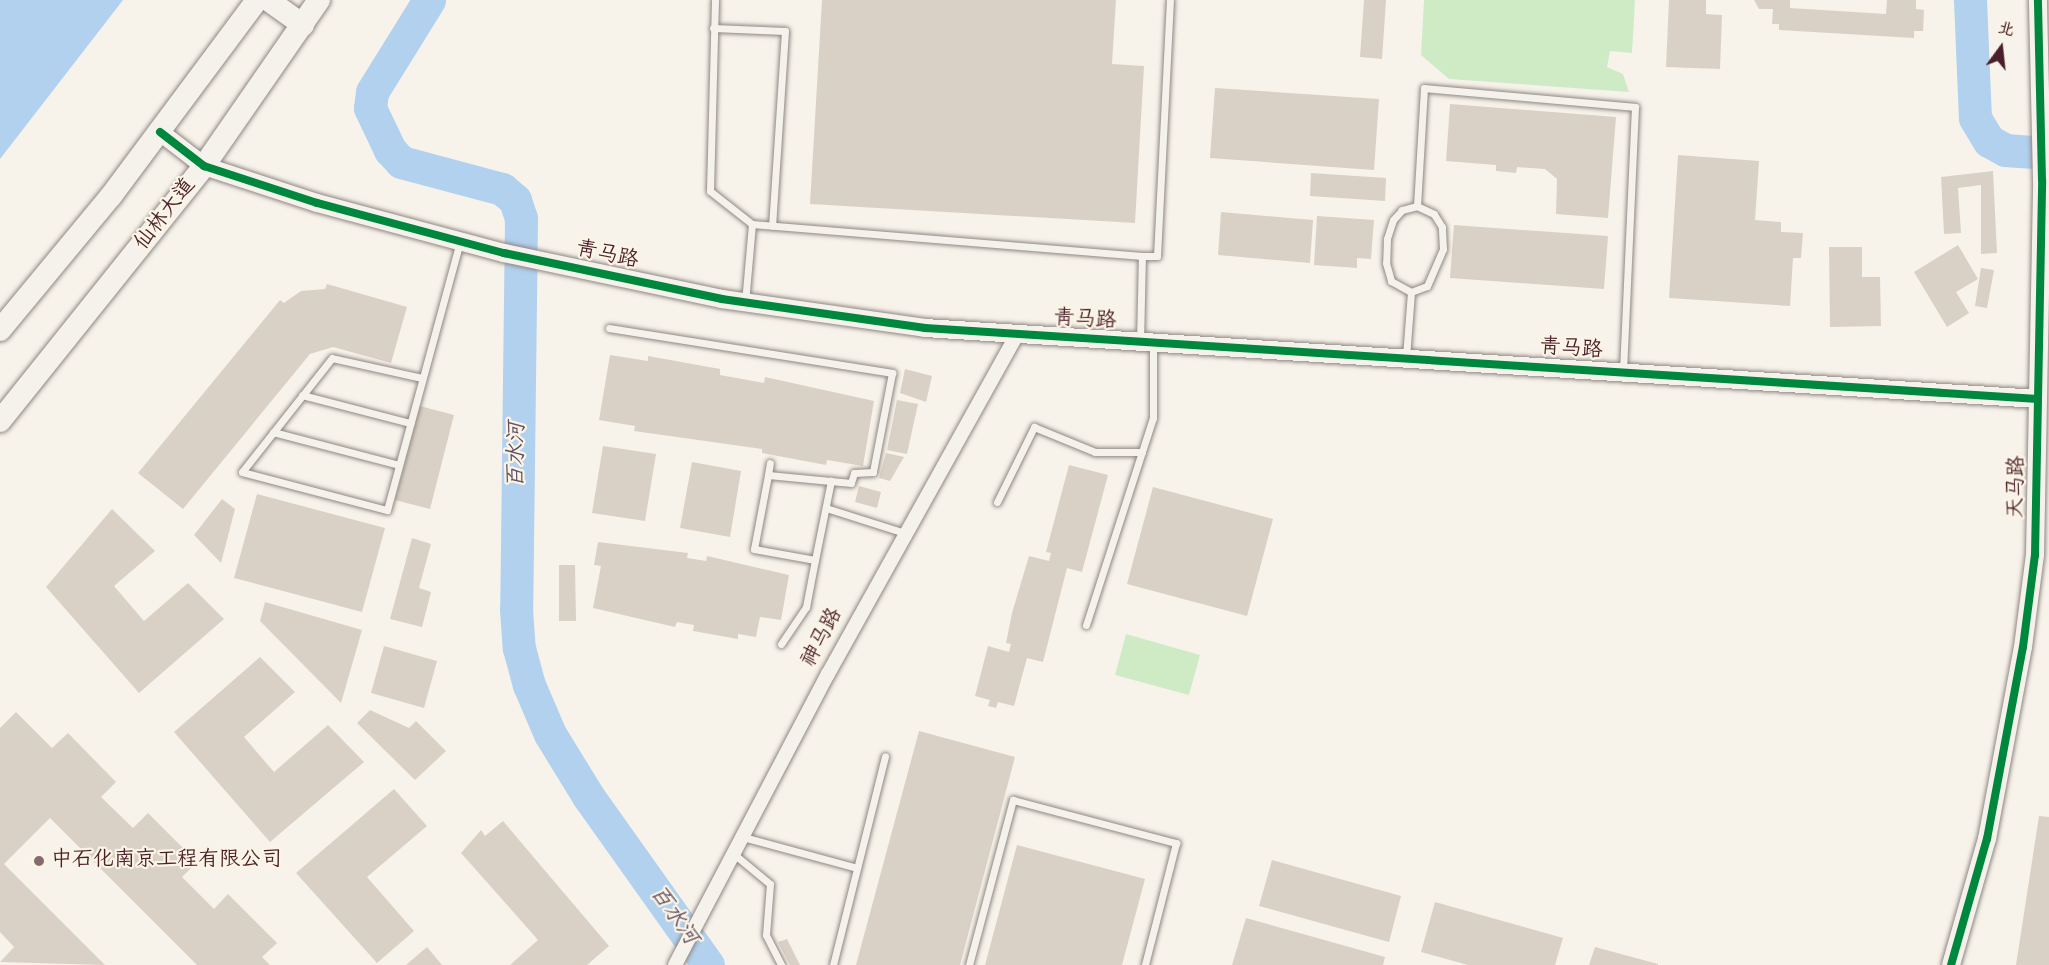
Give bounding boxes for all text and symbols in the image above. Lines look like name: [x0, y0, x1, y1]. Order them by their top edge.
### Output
text: 北: [1995, 17, 2016, 43]
north arrow: [1971, 18, 2031, 78]
street label: 仙林大道: [130, 174, 202, 256]
street label: 青马路: [574, 237, 640, 275]
street label: 青马路: [1053, 307, 1117, 335]
street label: 青马路: [1539, 335, 1603, 365]
water label: 百水河: [504, 422, 532, 488]
street label: 天马路: [2005, 455, 2031, 519]
street label: 神马路: [797, 604, 849, 672]
place label: 中石化南京工程有限公司: [51, 848, 282, 874]
marker: 中石化南京工程有限公司: [32, 854, 46, 868]
water label: 百水河: [643, 881, 703, 951]

